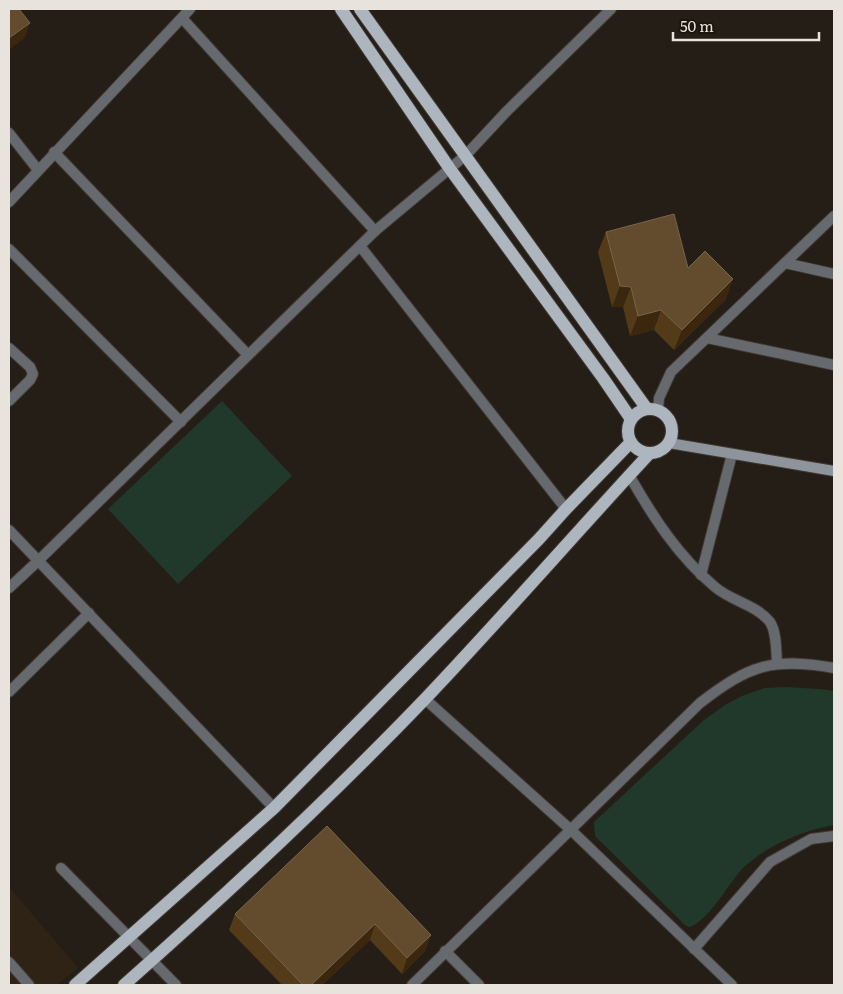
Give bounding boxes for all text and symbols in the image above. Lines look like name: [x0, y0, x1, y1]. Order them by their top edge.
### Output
scale bar: [673, 10, 819, 42]
text: 50 m: [680, 14, 714, 37]

